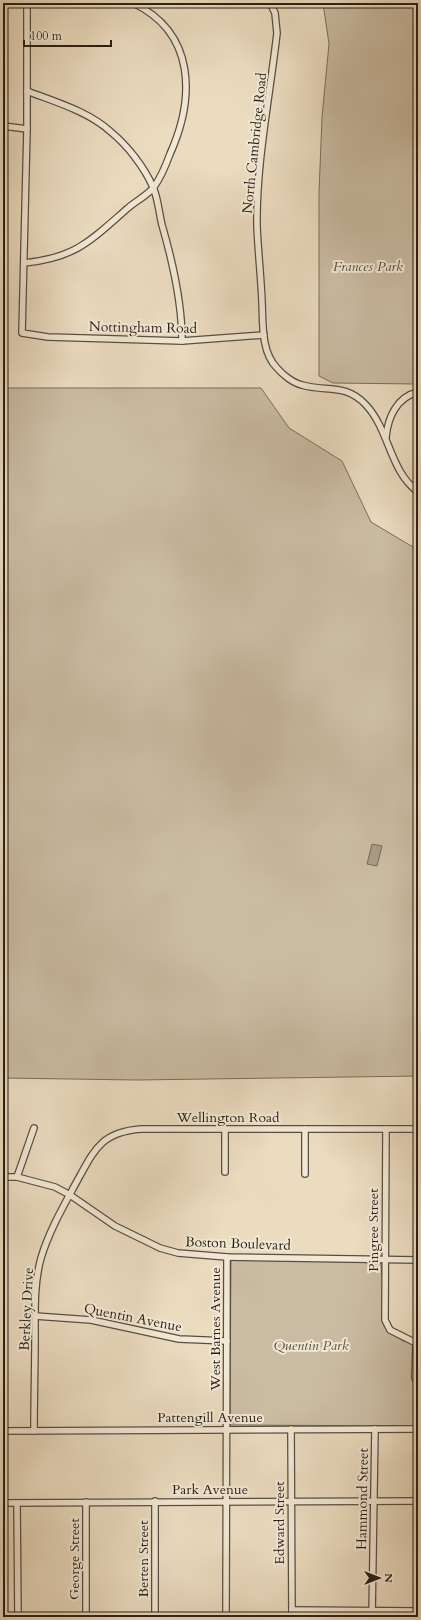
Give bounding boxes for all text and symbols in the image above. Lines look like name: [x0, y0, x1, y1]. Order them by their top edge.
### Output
scale bar: [24, 22, 111, 48]
text: 100 m: [30, 28, 63, 44]
street label: North Cambridge Road: [238, 71, 271, 215]
park label: Frances Park: [333, 257, 403, 276]
street label: Nottingham Road: [89, 317, 198, 338]
street label: Wellington Road: [175, 1108, 280, 1127]
street label: Pingree Street: [364, 1188, 383, 1272]
street label: Boston Boulevard: [185, 1232, 292, 1255]
street label: Berkley Drive: [15, 1267, 38, 1351]
street label: West Barnes Avenue: [206, 1267, 225, 1392]
street label: Quentin Avenue: [82, 1299, 184, 1336]
park label: Quentin Park: [273, 1336, 349, 1355]
street label: Pattengill Avenue: [157, 1408, 263, 1427]
street label: Hammond Street: [352, 1447, 373, 1550]
street label: Park Avenue: [172, 1480, 248, 1499]
street label: Edward Street: [270, 1481, 289, 1565]
street label: George Street: [65, 1518, 84, 1600]
street label: Berten Street: [134, 1520, 153, 1598]
north arrow: [359, 1558, 399, 1598]
text: N: [381, 1573, 396, 1583]

